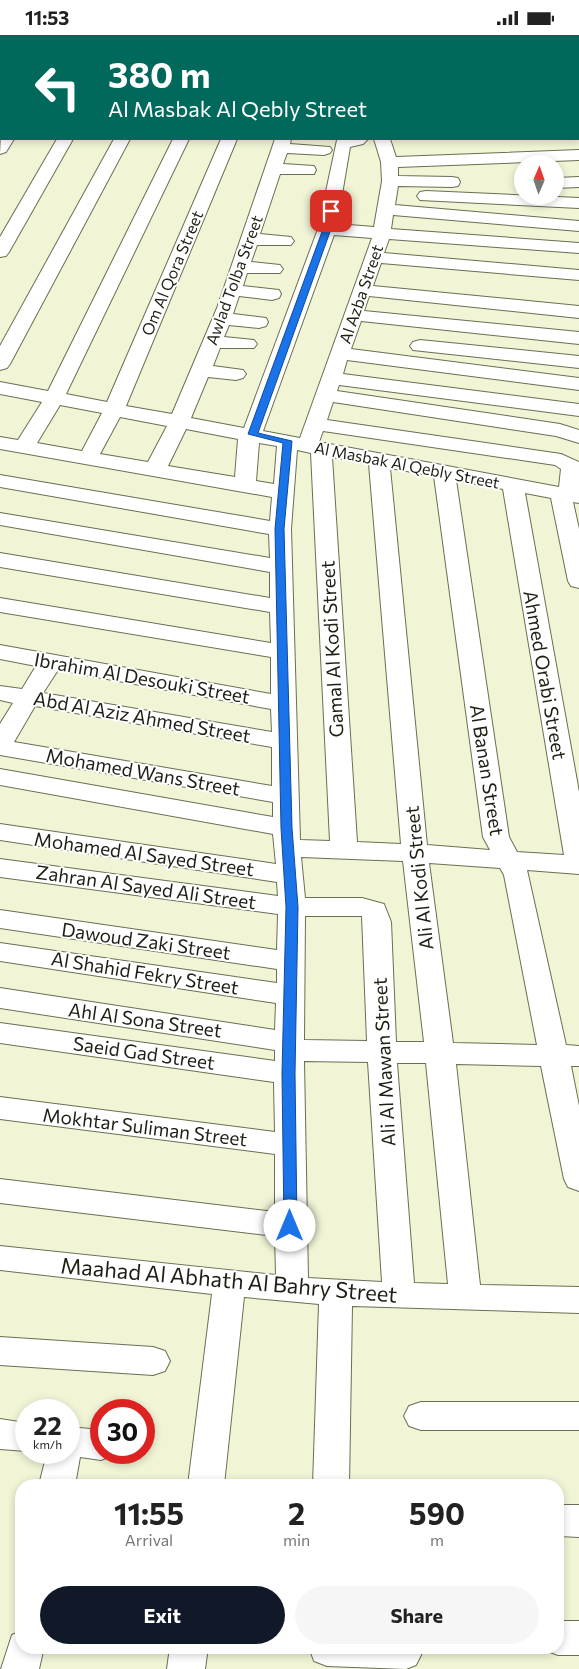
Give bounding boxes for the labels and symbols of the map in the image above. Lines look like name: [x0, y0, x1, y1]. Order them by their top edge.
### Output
north arrow: [514, 155, 564, 205]
pin: [310, 190, 352, 232]
street label: Om Al Qora Street: [137, 207, 207, 338]
street label: Awlad Tolba Street: [201, 212, 266, 347]
street label: Al Azba Street: [335, 242, 386, 346]
street label: Al Masbak Al Qebly Street: [313, 437, 502, 492]
street label: Gamal Al Kodi Street: [315, 560, 348, 738]
street label: Ahmed Orabi Street: [519, 588, 572, 762]
street label: Ibrahim Al Desouki Street: [32, 647, 252, 708]
street label: Abd Al Aziz Ahmed Street: [32, 686, 253, 747]
street label: Al Banan Street: [466, 703, 509, 838]
street label: Mohamed Wans Street: [44, 743, 242, 800]
street label: Ali Al Kodi Street: [399, 805, 438, 951]
street label: Mohamed Al Sayed Street: [33, 827, 256, 880]
street label: Zahran Al Sayed Ali Street: [34, 860, 258, 913]
street label: Dawoud Zaki Street: [60, 917, 232, 964]
street label: Al Shahid Fekry Street: [50, 946, 241, 999]
street label: Ali Al Mawan Street: [368, 977, 399, 1147]
street label: Ahl Al Sona Street: [67, 997, 223, 1042]
street label: Saeid Gad Street: [72, 1031, 217, 1074]
street label: Mokhtar Suliman Street: [42, 1103, 249, 1150]
position arrow: [263, 1199, 315, 1251]
street label: Maahad Al Abhath Al Bahry Street: [60, 1251, 399, 1308]
speed limit sign: 30: [90, 1399, 155, 1464]

